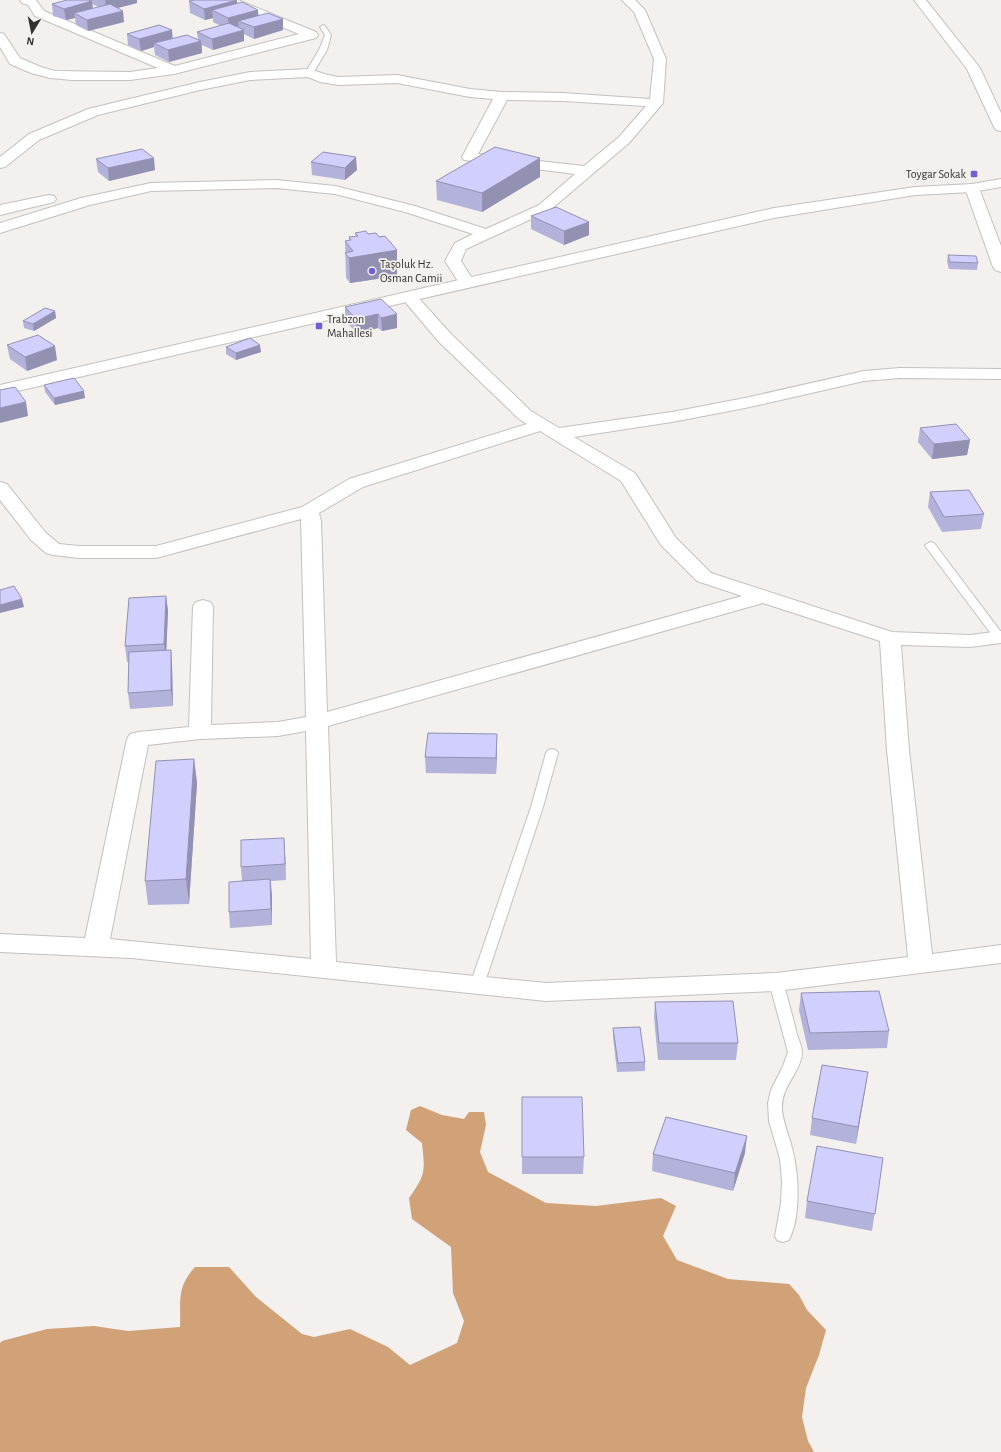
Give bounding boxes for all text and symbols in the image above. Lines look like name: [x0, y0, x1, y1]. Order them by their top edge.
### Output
north arrow: [12, 12, 52, 52]
text: N: [26, 35, 35, 47]
place label: Toygar Sokak: [906, 168, 967, 181]
marker: Toygar Sokak: [969, 169, 979, 179]
place label: Taşoluk Hz. Osman Camii: [380, 258, 442, 284]
marker: Taşoluk Hz. Osman Camii: [367, 266, 377, 276]
place label: Trabzon Mahallesi: [327, 313, 372, 339]
marker: Trabzon Mahallesi: [314, 321, 324, 331]

